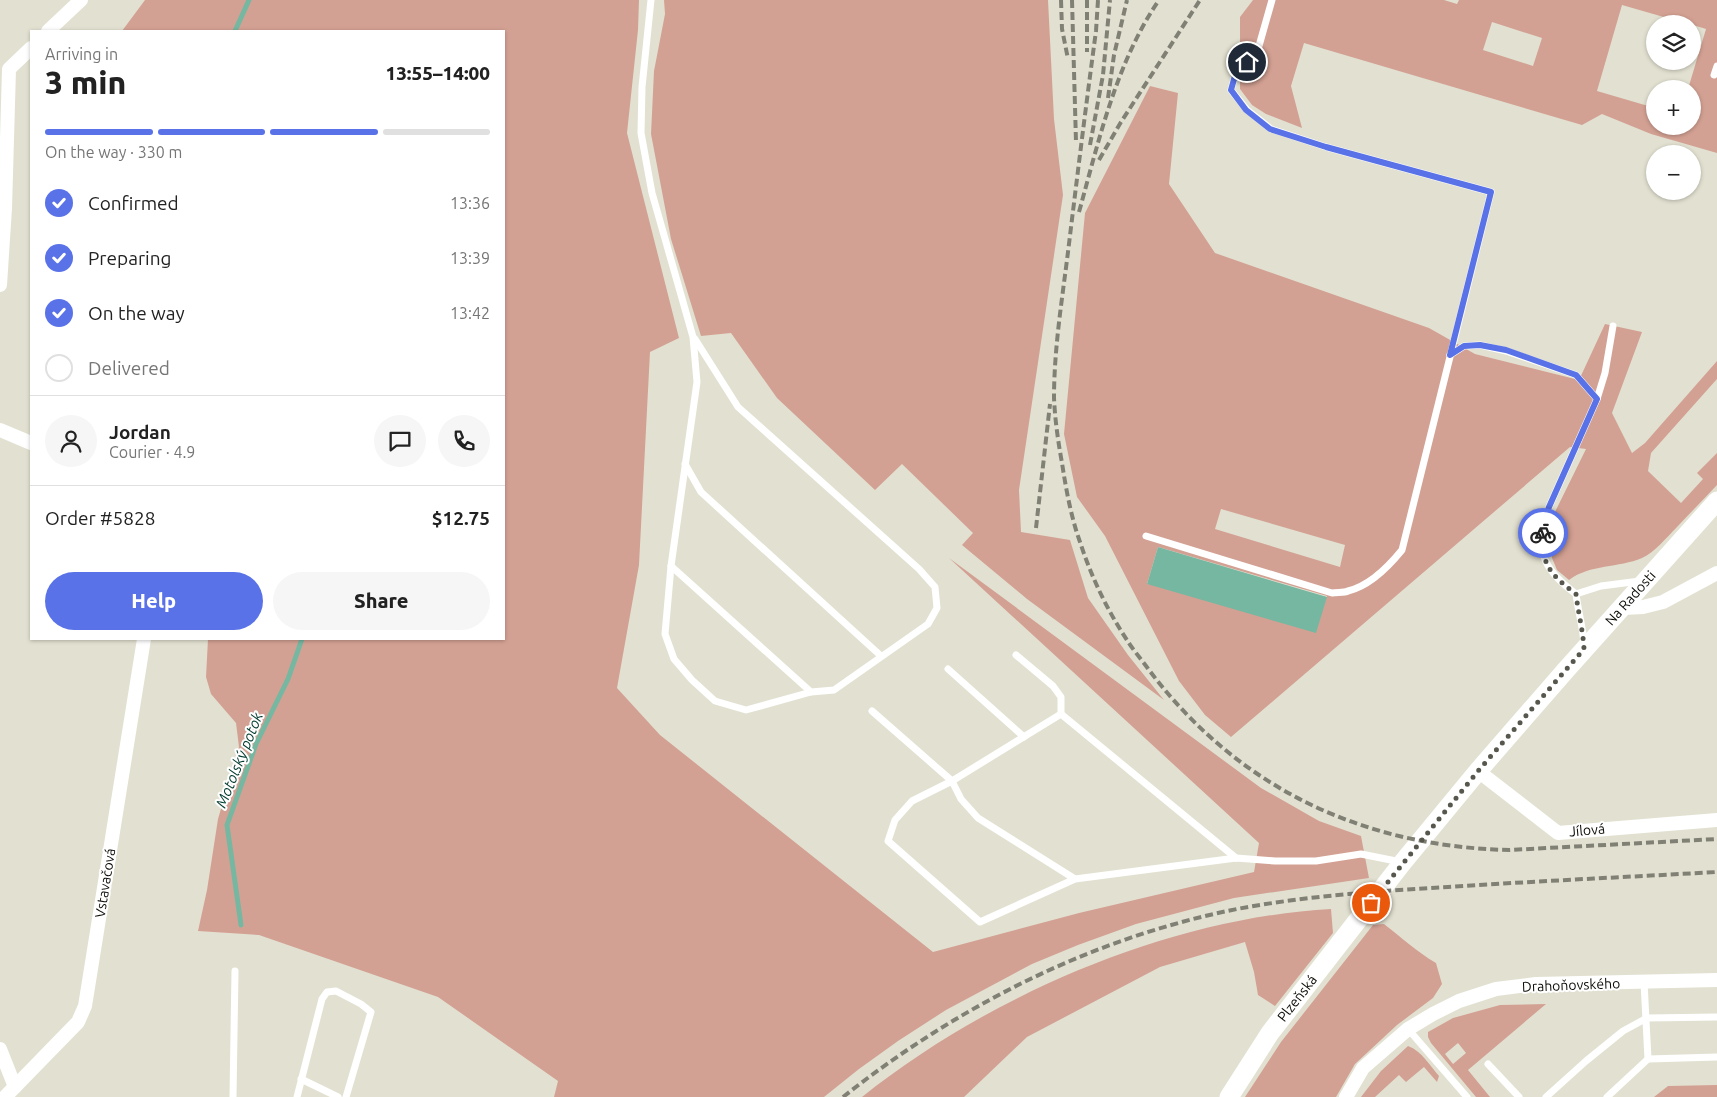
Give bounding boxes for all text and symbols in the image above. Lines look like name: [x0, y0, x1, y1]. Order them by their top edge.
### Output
map controls: [1646, 15, 1701, 200]
button: layers: [1646, 15, 1701, 70]
pin: [1226, 41, 1268, 83]
text: Arriving in: [45, 45, 118, 63]
icon: home: [1233, 48, 1261, 76]
text: 13:55–14:00: [385, 62, 490, 84]
text: 3 min: [45, 64, 126, 100]
button: +: [1646, 80, 1701, 135]
text: On the way · 330 m: [45, 143, 182, 161]
button: −: [1646, 145, 1701, 200]
icon: check: [45, 189, 73, 217]
text: Confirmed: [88, 192, 179, 214]
text: 13:36: [450, 194, 490, 212]
icon: check: [45, 244, 73, 272]
text: Preparing: [88, 247, 172, 269]
text: 13:39: [450, 249, 490, 267]
icon: check: [45, 299, 73, 327]
text: On the way: [88, 302, 185, 324]
text: 13:42: [450, 304, 490, 322]
text: Delivered: [88, 357, 170, 379]
button: person: [45, 415, 97, 467]
button: chat: [374, 415, 426, 467]
button: phone: [438, 415, 490, 467]
text: Jordan: [109, 421, 171, 443]
text: Courier · 4.9: [109, 443, 195, 461]
text: Order #5828: [45, 507, 155, 529]
text: $12.75: [432, 507, 490, 529]
courier: [1518, 508, 1568, 558]
icon: bike: [1529, 519, 1557, 547]
street label: Na Radosti: [1602, 567, 1659, 629]
button: Help: [45, 572, 263, 630]
button: Share: [273, 572, 490, 630]
water label: Motolský potok: [212, 710, 266, 810]
street label: Jílová: [1568, 820, 1606, 840]
street label: Vstavačová: [92, 847, 118, 919]
pin: [1350, 882, 1392, 924]
icon: bag: [1357, 889, 1385, 917]
street label: Plzeňská: [1274, 972, 1320, 1025]
street label: Drahoňovského: [1522, 975, 1620, 995]

